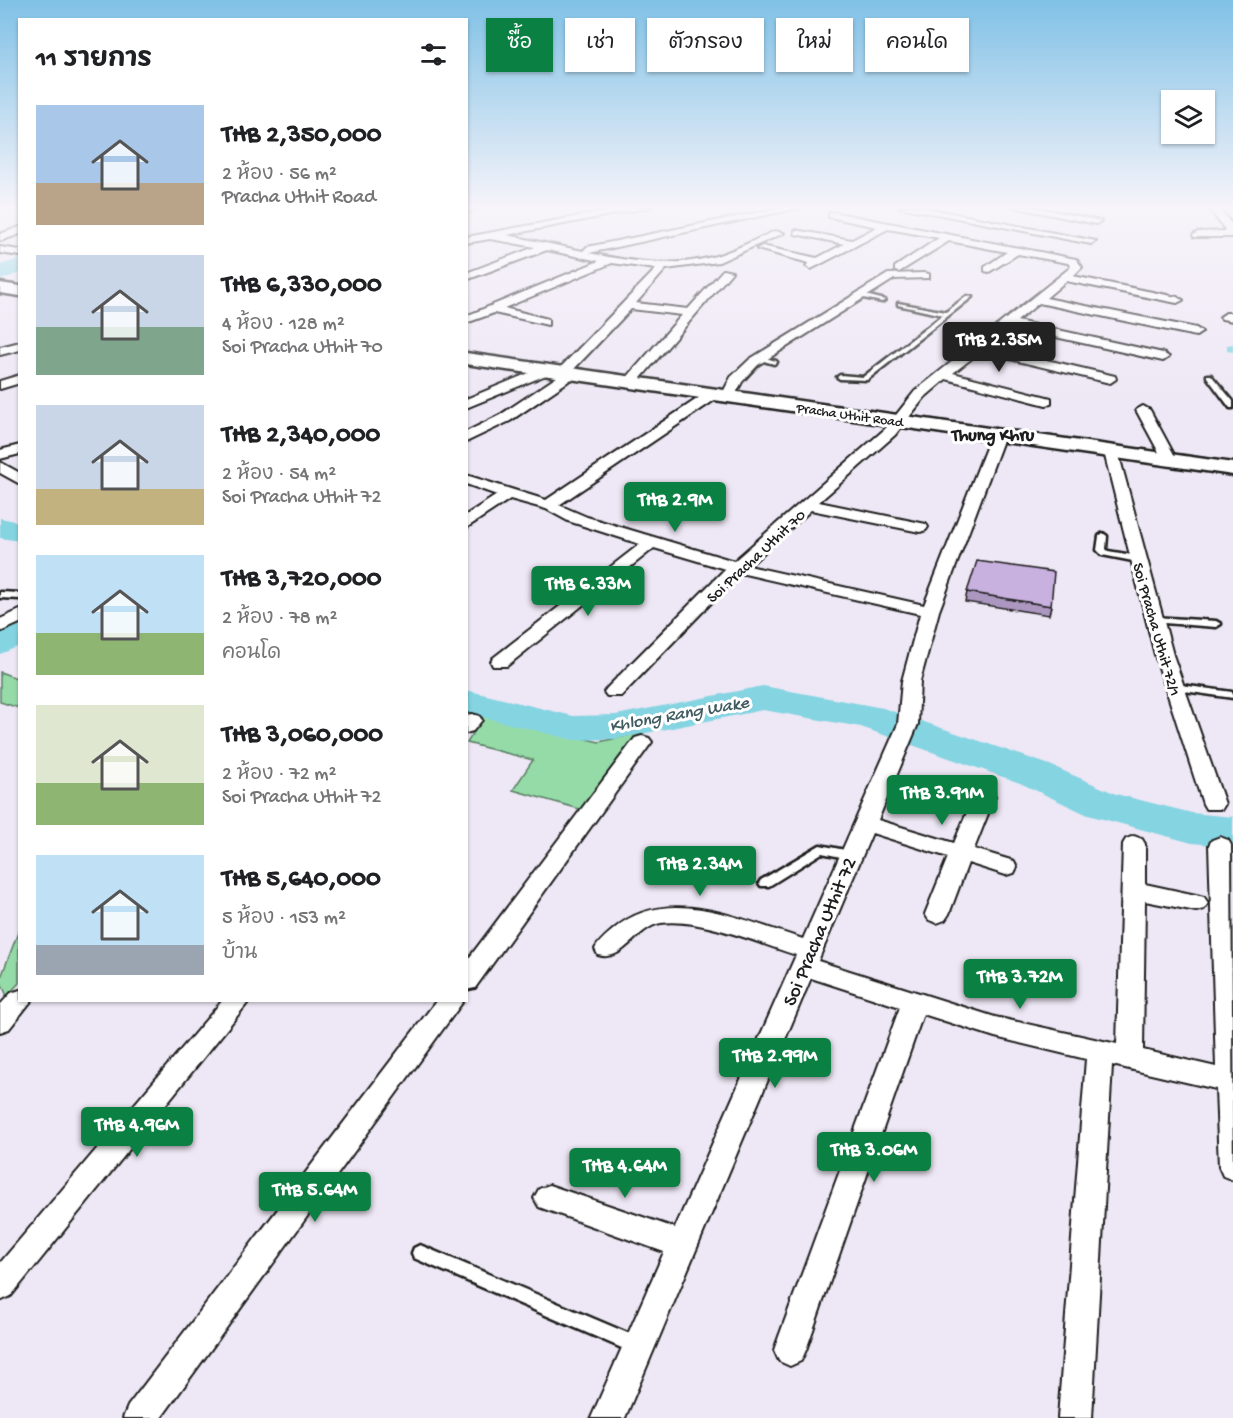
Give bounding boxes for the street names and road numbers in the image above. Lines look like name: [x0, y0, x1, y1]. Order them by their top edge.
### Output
street label: Pracha Uthit Road: [794, 400, 906, 433]
street label: Soi Pracha Uthit 70: [704, 507, 811, 608]
street label: Soi Pracha Uthit 72/1: [1127, 561, 1183, 699]
street label: Soi Pracha Uthit 72: [780, 854, 863, 1010]

